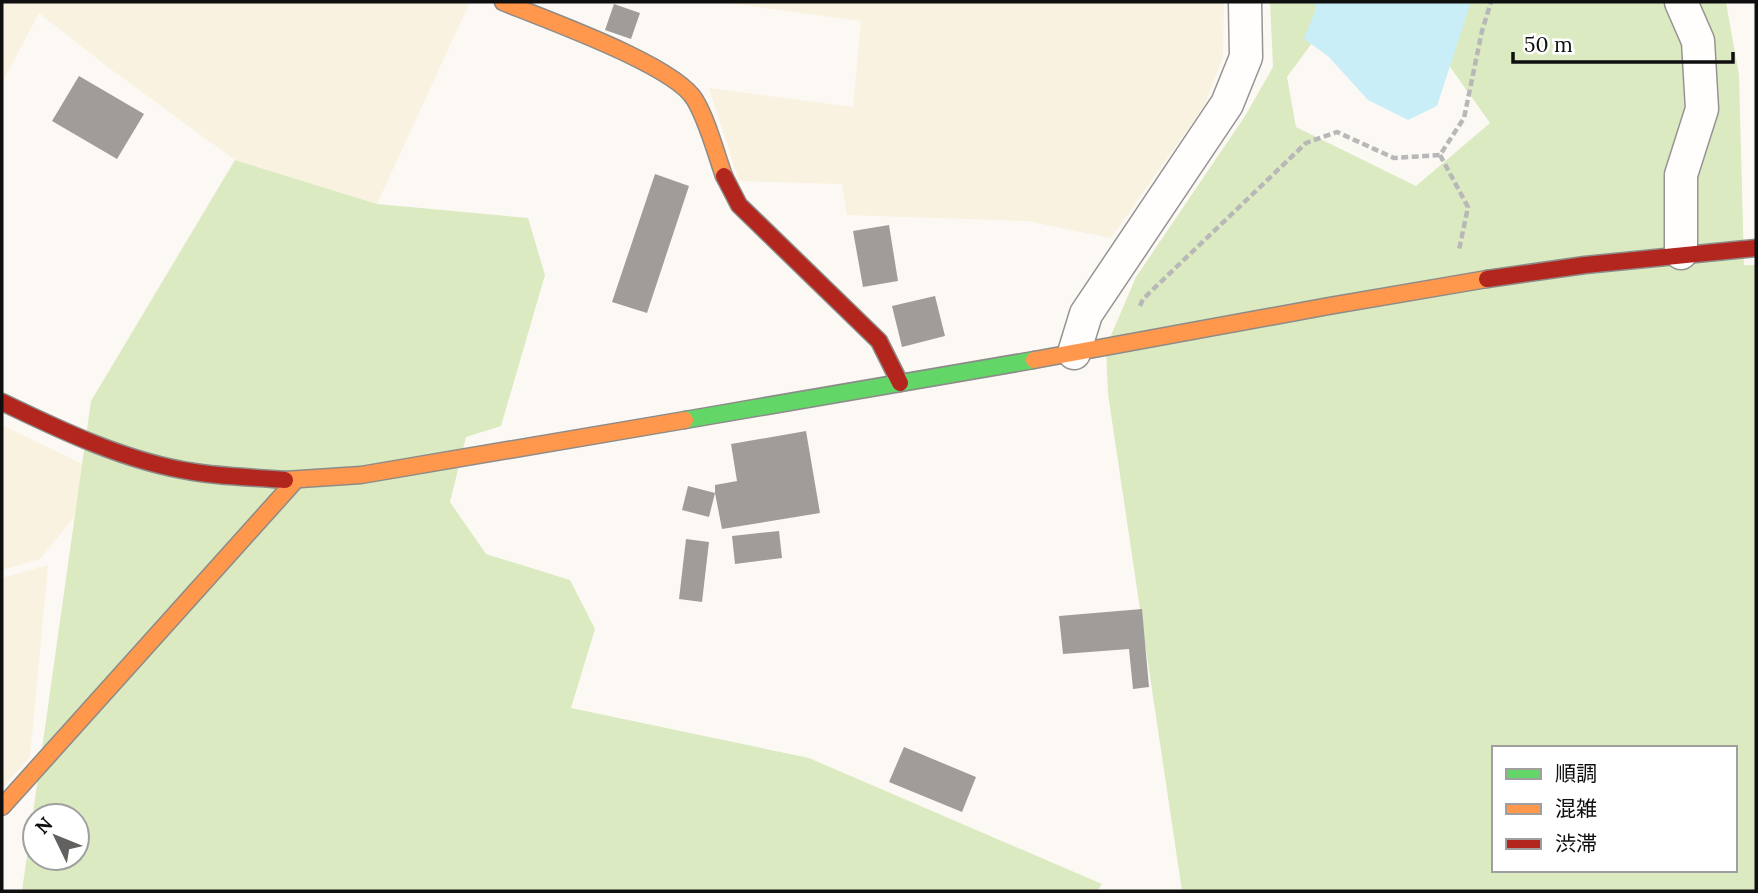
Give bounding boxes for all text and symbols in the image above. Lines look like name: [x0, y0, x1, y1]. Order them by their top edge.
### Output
scale bar: [1513, 21, 1734, 65]
text: 50 m: [1524, 31, 1573, 58]
legend: [1492, 746, 1737, 872]
text: 順調: [1555, 760, 1597, 787]
text: 混雑: [1555, 795, 1597, 822]
north arrow: [21, 802, 91, 872]
text: N: [30, 812, 58, 839]
text: 渋滞: [1555, 830, 1597, 857]

